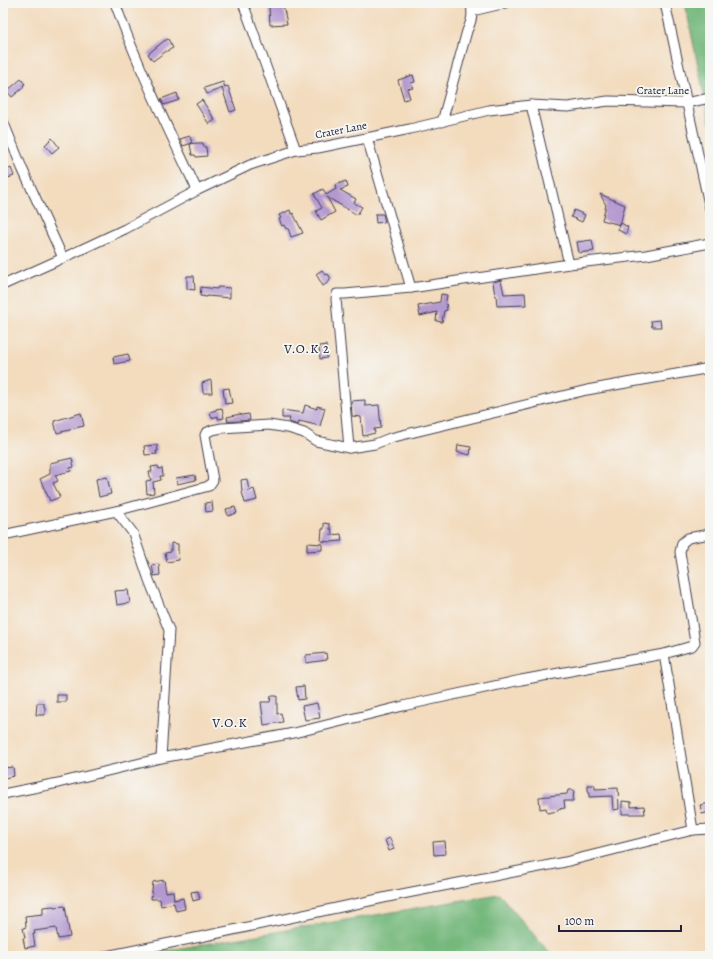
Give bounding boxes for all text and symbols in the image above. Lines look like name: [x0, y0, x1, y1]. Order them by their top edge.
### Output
street label: Crater Lane: [637, 83, 689, 98]
street label: Crater Lane: [314, 118, 368, 142]
district label: V.O.K 2: [283, 340, 330, 357]
district label: V.O.K: [211, 714, 248, 731]
scale bar: [559, 907, 681, 933]
text: 100 m: [565, 913, 594, 929]

